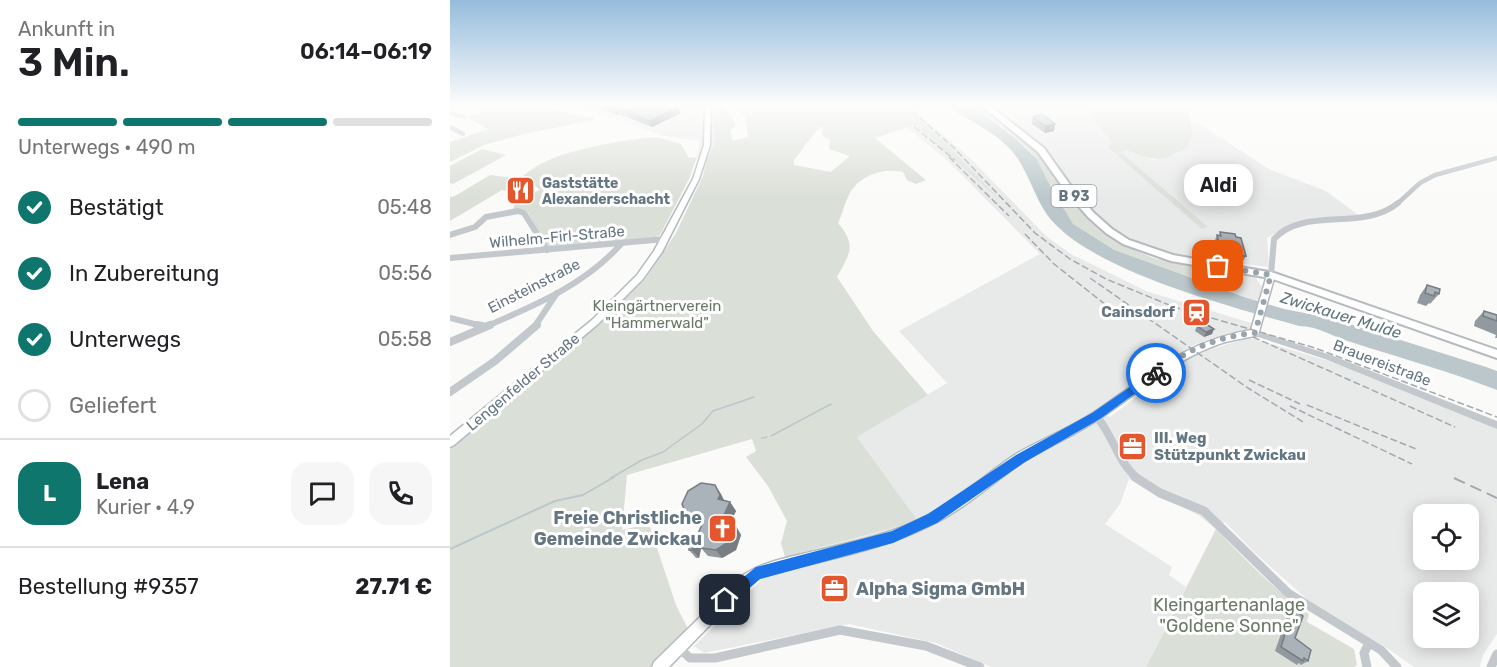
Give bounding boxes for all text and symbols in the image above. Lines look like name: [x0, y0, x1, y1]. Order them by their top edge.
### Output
text: Ankunft in: [18, 17, 115, 41]
text: 06:14–06:19: [300, 38, 432, 65]
text: 3 Min.: [18, 40, 130, 86]
text: Unterwegs · 490 m: [18, 135, 196, 159]
callout: Aldi: [1184, 164, 1252, 206]
text: Aldi: [1200, 173, 1237, 197]
restaurant icon: Gaststätte Alexanderschacht: [505, 175, 537, 207]
place label: Gaststätte Alexanderschacht: [542, 175, 671, 208]
road number: B 93: [1052, 185, 1096, 207]
icon: check: [18, 191, 51, 224]
text: Bestätigt: [69, 194, 164, 221]
text: 05:48: [377, 195, 432, 219]
street label: Wilhelm-Firl-Straße: [488, 222, 626, 252]
pin: [1192, 240, 1243, 291]
icon: bag: [1201, 249, 1234, 282]
street label: Einsteinstraße: [485, 255, 583, 317]
icon: check: [18, 257, 51, 290]
text: In Zubereitung: [69, 260, 219, 287]
text: 05:56: [378, 261, 432, 285]
water label: Zwickauer Mulde: [1277, 287, 1404, 342]
station icon: Cainsdorf: [1180, 296, 1212, 328]
park label: Kleingärtnerverein "Hammerwald": [593, 297, 721, 332]
place label: Cainsdorf: [1101, 303, 1175, 321]
icon: check: [18, 323, 51, 356]
text: Unterwegs: [69, 326, 181, 353]
text: 05:58: [378, 327, 432, 351]
street label: Lengenfelder Straße: [463, 329, 583, 435]
street label: Brauereistraße: [1330, 336, 1434, 390]
courier: [1126, 343, 1186, 403]
icon: bike: [1140, 357, 1173, 390]
text: Geliefert: [69, 392, 157, 419]
place label: III. Weg Stützpunkt Zwickau: [1154, 429, 1306, 464]
office icon: III. Weg Stützpunkt Zwickau: [1117, 431, 1149, 463]
button: chat: [291, 462, 354, 525]
button: phone: [369, 462, 432, 525]
text: Lena: [96, 468, 149, 495]
text: L: [43, 480, 56, 507]
text: Kurier · 4.9: [96, 495, 195, 519]
map controls: [1413, 504, 1479, 648]
button: locate: [1413, 504, 1479, 570]
place label: Freie Christliche Gemeinde Zwickau: [534, 507, 702, 550]
church icon: Freie Christliche Gemeinde Zwickau: [707, 512, 739, 544]
text: Bestellung #9357: [18, 573, 199, 600]
text: 27.71 €: [355, 573, 432, 600]
office icon: Alpha Sigma GmbH: [819, 573, 851, 605]
pin: [699, 574, 750, 625]
place label: Alpha Sigma GmbH: [856, 578, 1025, 600]
button: layers: [1413, 582, 1479, 648]
icon: home: [708, 583, 741, 616]
park label: Kleingartenanlage "Goldene Sonne": [1153, 594, 1305, 637]

